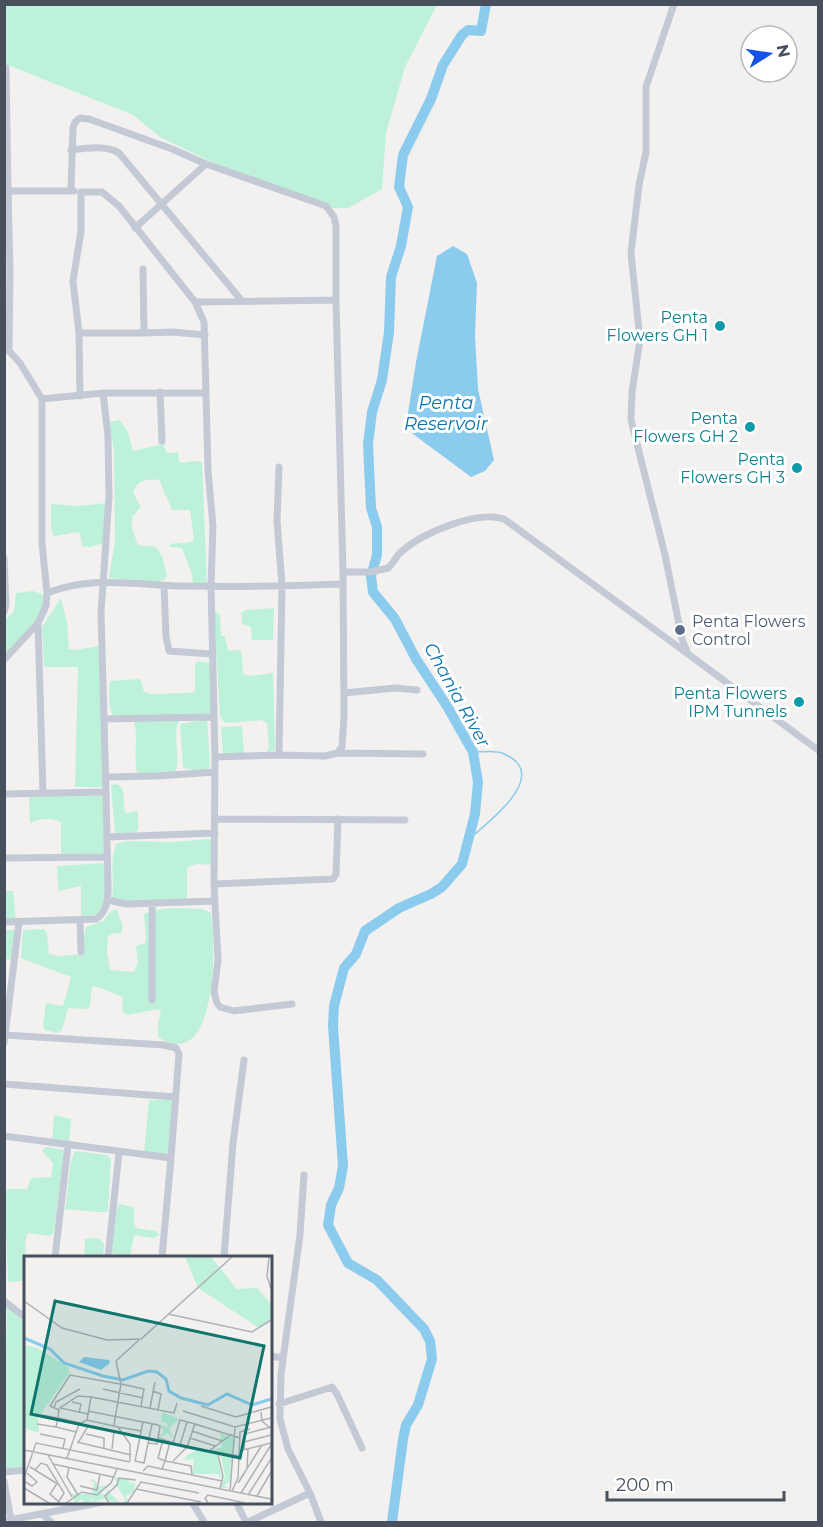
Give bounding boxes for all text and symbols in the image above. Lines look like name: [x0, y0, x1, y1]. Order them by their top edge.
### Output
north arrow: [739, 24, 799, 84]
text: N: [773, 43, 794, 59]
place label: Penta Flowers GH 1: [607, 308, 708, 345]
marker: Penta Flowers GH 1: [713, 319, 727, 333]
water label: Penta Reservoir: [404, 392, 489, 435]
place label: Penta Flowers GH 2: [633, 409, 738, 446]
marker: Penta Flowers GH 2: [743, 420, 757, 434]
place label: Penta Flowers GH 3: [680, 450, 785, 487]
marker: Penta Flowers GH 3: [790, 461, 804, 475]
place label: Penta Flowers Control: [692, 612, 806, 649]
marker: Penta Flowers Control: [673, 623, 687, 637]
water label: Chania River: [419, 639, 495, 752]
place label: Penta Flowers IPM Tunnels: [674, 684, 787, 721]
marker: Penta Flowers IPM Tunnels: [792, 695, 806, 709]
inset map: [24, 1256, 272, 1503]
scale bar: [607, 1464, 784, 1502]
text: 200 m: [616, 1474, 674, 1496]

